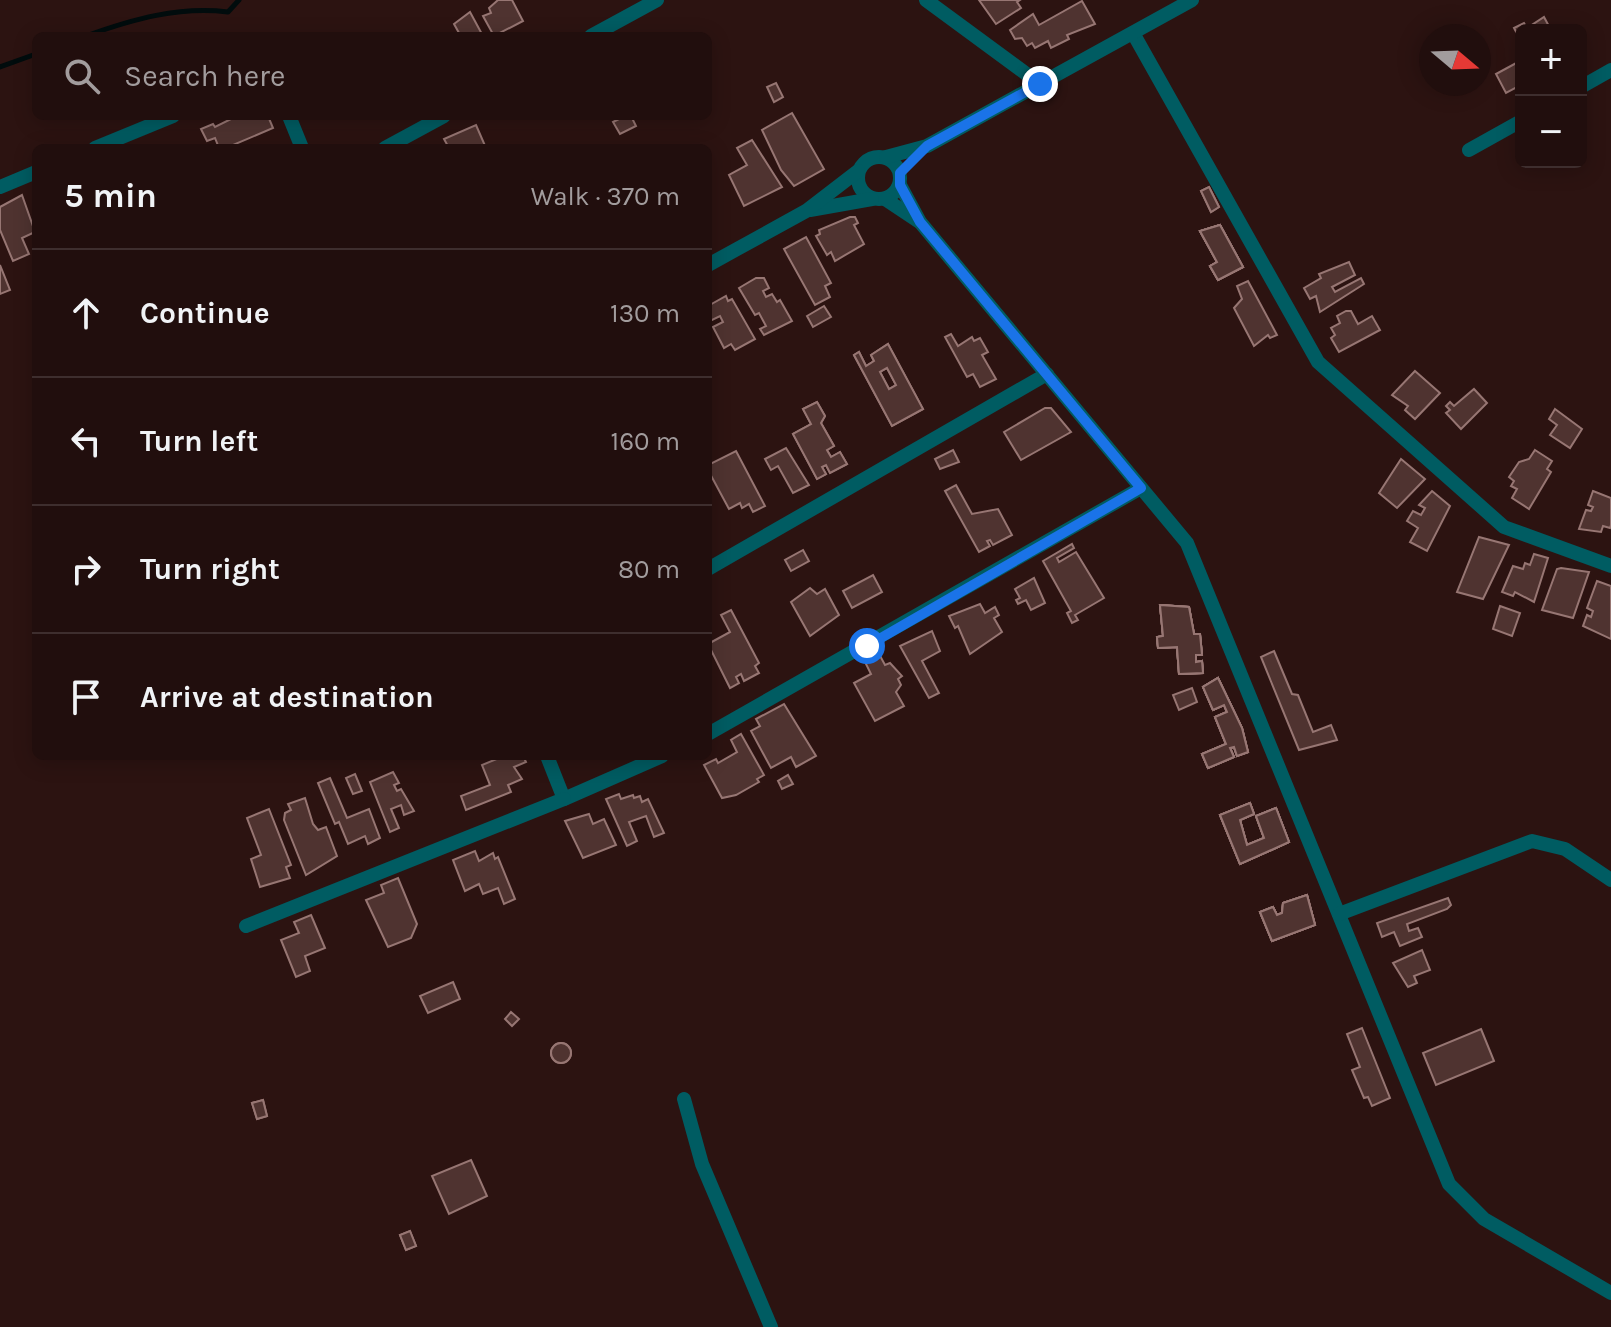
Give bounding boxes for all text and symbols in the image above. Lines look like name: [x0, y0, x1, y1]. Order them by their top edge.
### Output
north arrow: [1419, 24, 1491, 96]
map controls: [1515, 24, 1587, 168]
button: +: [1515, 24, 1587, 96]
search box: [32, 32, 712, 120]
icon: search: [60, 54, 104, 98]
text: Search here: [124, 58, 285, 94]
route end: [1022, 66, 1058, 102]
button: −: [1515, 96, 1587, 168]
text: 5 min: [64, 176, 157, 216]
text: Walk · 370 m: [531, 181, 680, 212]
icon: ahead: [64, 291, 108, 335]
text: Continue: [140, 295, 270, 331]
text: 130 m: [610, 298, 680, 329]
icon: left: [64, 419, 108, 463]
text: Turn left: [140, 423, 258, 459]
text: 160 m: [611, 426, 680, 457]
icon: right: [64, 547, 108, 591]
text: Turn right: [140, 551, 280, 587]
text: 80 m: [618, 554, 680, 585]
route start: [849, 628, 885, 664]
icon: arrive: [64, 675, 108, 719]
text: Arrive at destination: [140, 679, 434, 715]

